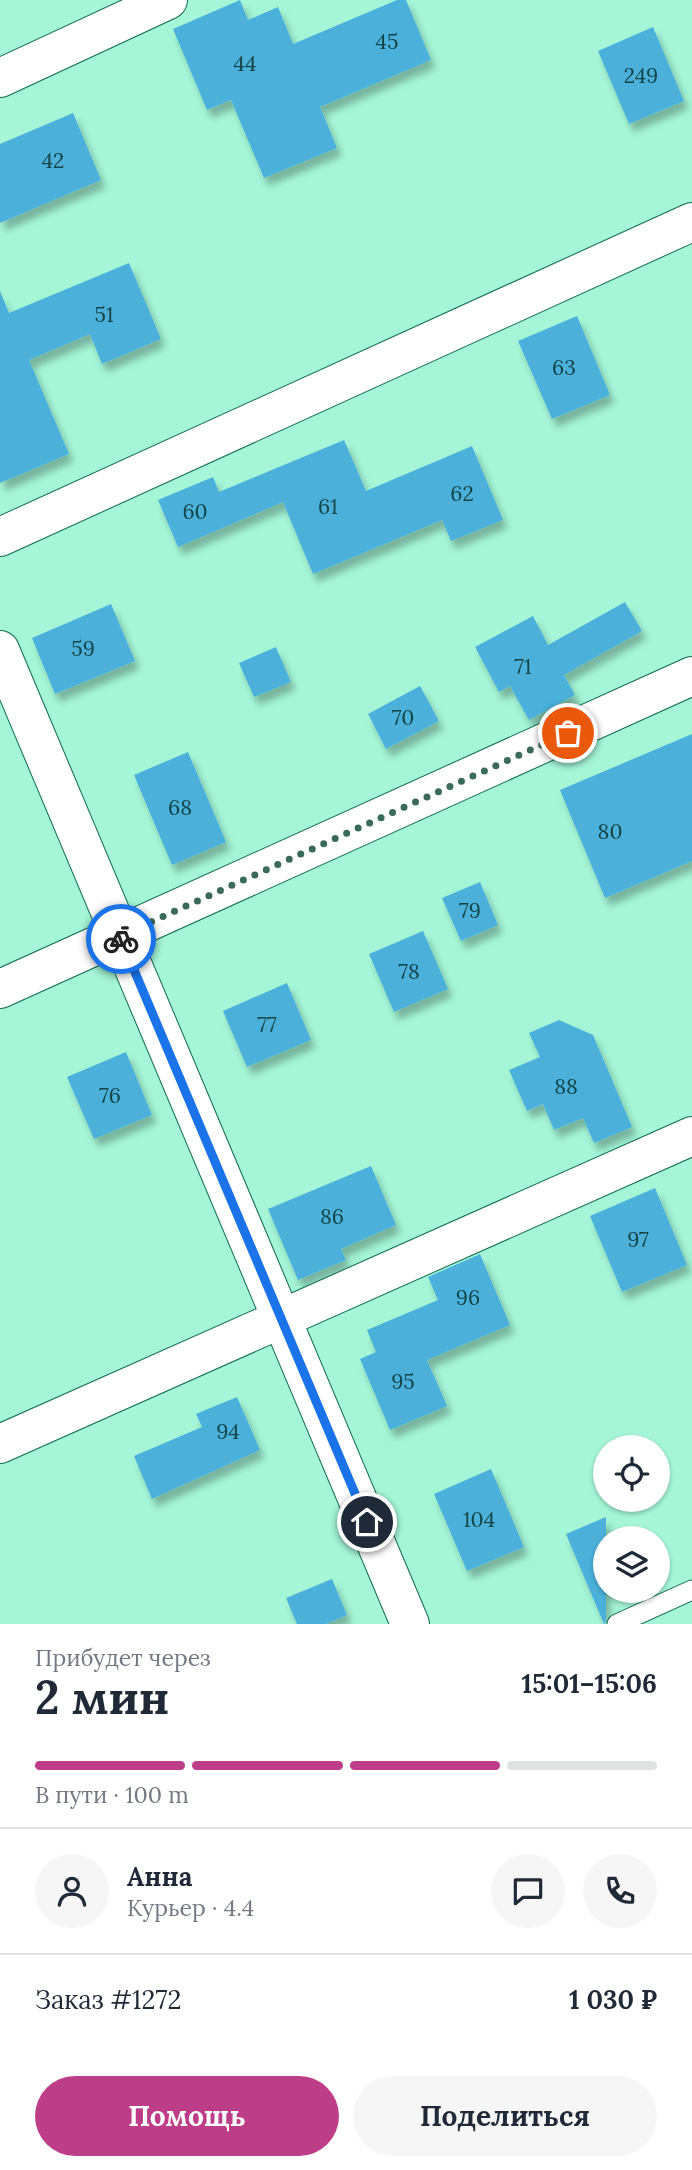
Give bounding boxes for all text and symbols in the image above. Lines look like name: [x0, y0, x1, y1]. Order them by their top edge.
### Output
house number: 45: [376, 28, 398, 55]
house number: 44: [234, 50, 256, 77]
house number: 249: [624, 62, 658, 89]
house number: 42: [42, 147, 64, 174]
house number: 51: [94, 301, 114, 328]
house number: 63: [552, 354, 576, 381]
house number: 62: [450, 480, 474, 507]
house number: 61: [318, 493, 338, 520]
house number: 60: [182, 498, 208, 525]
house number: 59: [71, 635, 95, 662]
house number: 71: [514, 653, 532, 680]
pin: [538, 703, 598, 763]
house number: 70: [392, 704, 414, 731]
icon: bag: [549, 714, 587, 752]
house number: 68: [168, 794, 192, 821]
house number: 80: [598, 818, 622, 845]
house number: 79: [459, 897, 481, 924]
courier: [86, 904, 156, 974]
icon: bike: [102, 920, 140, 958]
house number: 78: [398, 958, 420, 985]
house number: 77: [257, 1011, 277, 1038]
house number: 88: [554, 1073, 578, 1100]
house number: 76: [99, 1082, 121, 1109]
house number: 86: [320, 1203, 344, 1230]
house number: 97: [627, 1226, 649, 1253]
house number: 96: [456, 1284, 480, 1311]
house number: 95: [391, 1368, 415, 1395]
house number: 94: [216, 1418, 240, 1445]
map controls: [593, 1435, 670, 1603]
button: locate: [593, 1435, 670, 1512]
pin: [337, 1492, 397, 1552]
icon: home: [348, 1503, 386, 1541]
house number: 104: [463, 1506, 495, 1533]
button: layers: [593, 1526, 670, 1603]
text: Прибудет через: [35, 1643, 211, 1672]
text: 15:01–15:06: [522, 1667, 657, 1700]
text: 2 мин: [35, 1668, 169, 1727]
text: В пути · 100 m: [35, 1780, 189, 1809]
button: person: [35, 1854, 109, 1928]
button: chat: [491, 1854, 565, 1928]
button: phone: [583, 1854, 657, 1928]
text: Анна: [127, 1860, 193, 1893]
text: Курьер · 4.4: [127, 1893, 254, 1922]
text: Заказ #1272: [35, 1983, 181, 2016]
text: 1 030 ₽: [569, 1983, 657, 2016]
button: Помощь: [35, 2076, 339, 2156]
button: Поделиться: [353, 2076, 657, 2156]

